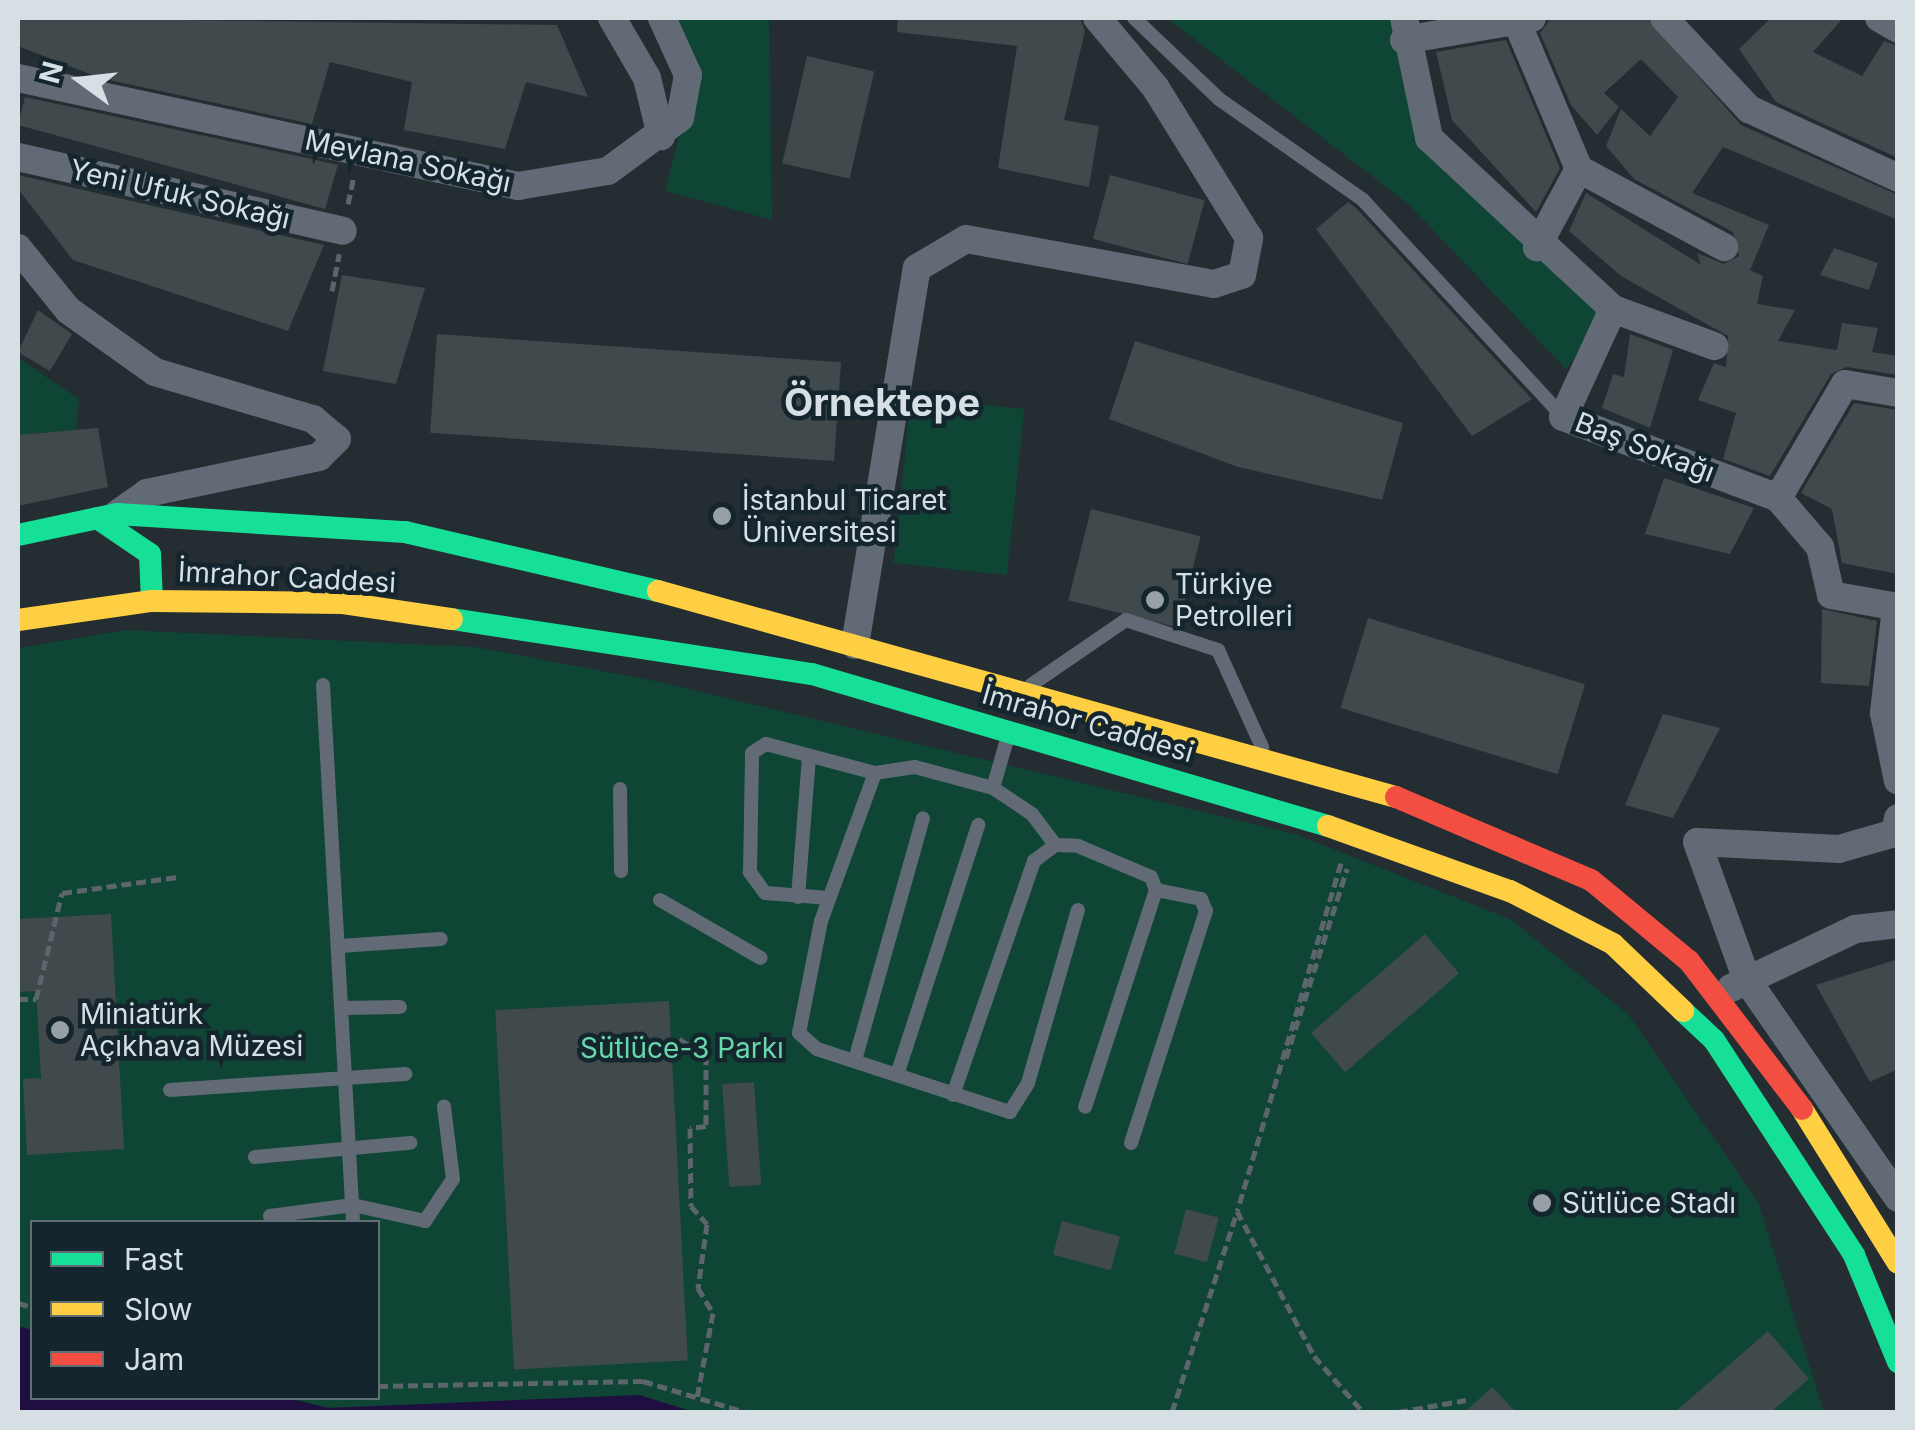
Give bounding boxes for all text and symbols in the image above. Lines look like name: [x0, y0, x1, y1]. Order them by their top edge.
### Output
north arrow: [30, 30, 130, 130]
text: N: [32, 58, 70, 87]
street label: Mevlana Sokağı: [302, 123, 514, 199]
street label: Yeni Ufuk Sokağı: [67, 152, 293, 236]
district label: Örnektepe: [784, 380, 980, 426]
street label: Baş Sokağı: [1571, 405, 1719, 489]
place label: İstanbul Ticaret Üniversitesi: [742, 483, 947, 549]
marker: İstanbul Ticaret Üniversitesi: [711, 505, 733, 527]
street label: İmrahor Caddesi: [177, 555, 397, 599]
place label: Türkiye Petrolleri: [1175, 567, 1293, 633]
marker: Türkiye Petrolleri: [1144, 589, 1166, 611]
street label: İmrahor Caddesi: [978, 677, 1198, 769]
place label: Miniatürk Açıkhava Müzesi: [80, 997, 303, 1063]
marker: Miniatürk Açıkhava Müzesi: [49, 1019, 71, 1041]
park label: Sütlüce-3 Parkı: [580, 1031, 784, 1065]
place label: Sütlüce Stadı: [1562, 1186, 1736, 1220]
marker: Sütlüce Stadı: [1531, 1192, 1553, 1214]
legend: [30, 1220, 380, 1400]
text: Fast: [124, 1241, 183, 1277]
text: Slow: [124, 1291, 193, 1327]
text: Jam: [124, 1341, 184, 1377]

